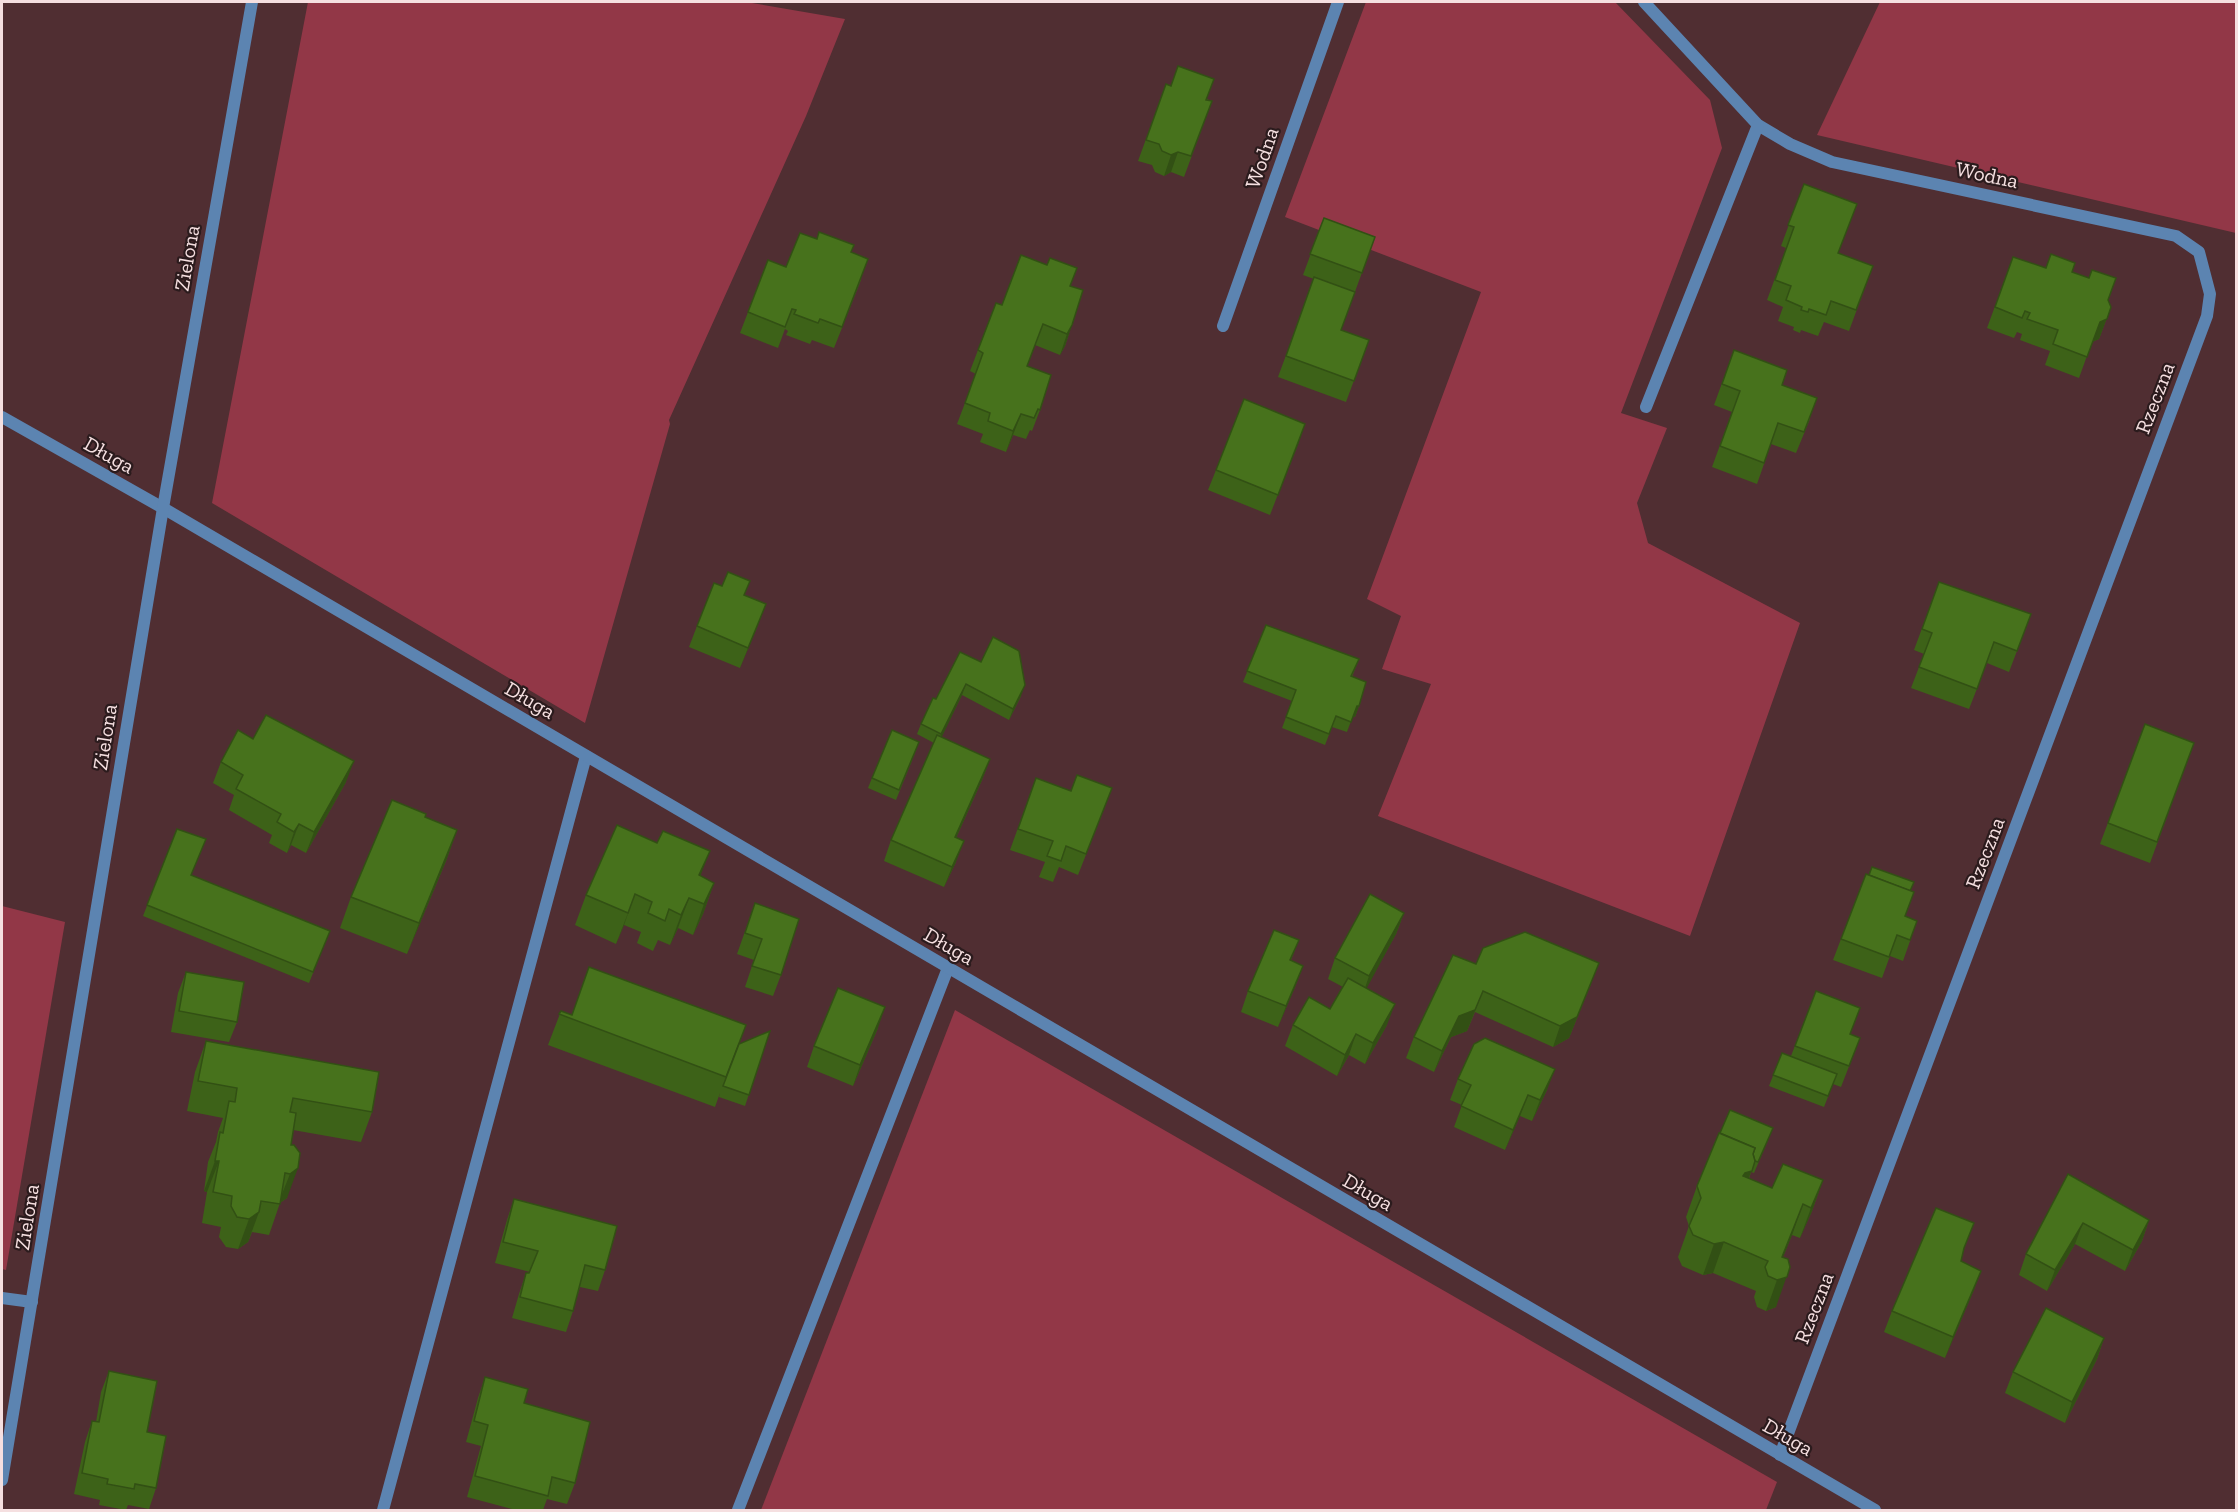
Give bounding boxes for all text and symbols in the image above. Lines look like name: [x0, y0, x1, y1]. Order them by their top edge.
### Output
street label: Wodna: [1239, 124, 1284, 192]
street label: Wodna: [1954, 156, 2021, 193]
street label: Zielona: [168, 223, 205, 293]
street label: Rzeczna: [2130, 359, 2179, 437]
street label: Długa: [80, 431, 139, 479]
street label: Długa: [501, 675, 560, 724]
street label: Zielona: [87, 702, 122, 772]
street label: Rzeczna: [1960, 814, 2009, 892]
street label: Długa: [920, 921, 979, 970]
street label: Długa: [1339, 1167, 1398, 1216]
street label: Zielona: [9, 1182, 44, 1252]
street label: Rzeczna: [1789, 1269, 1838, 1347]
street label: Długa: [1759, 1412, 1818, 1461]

